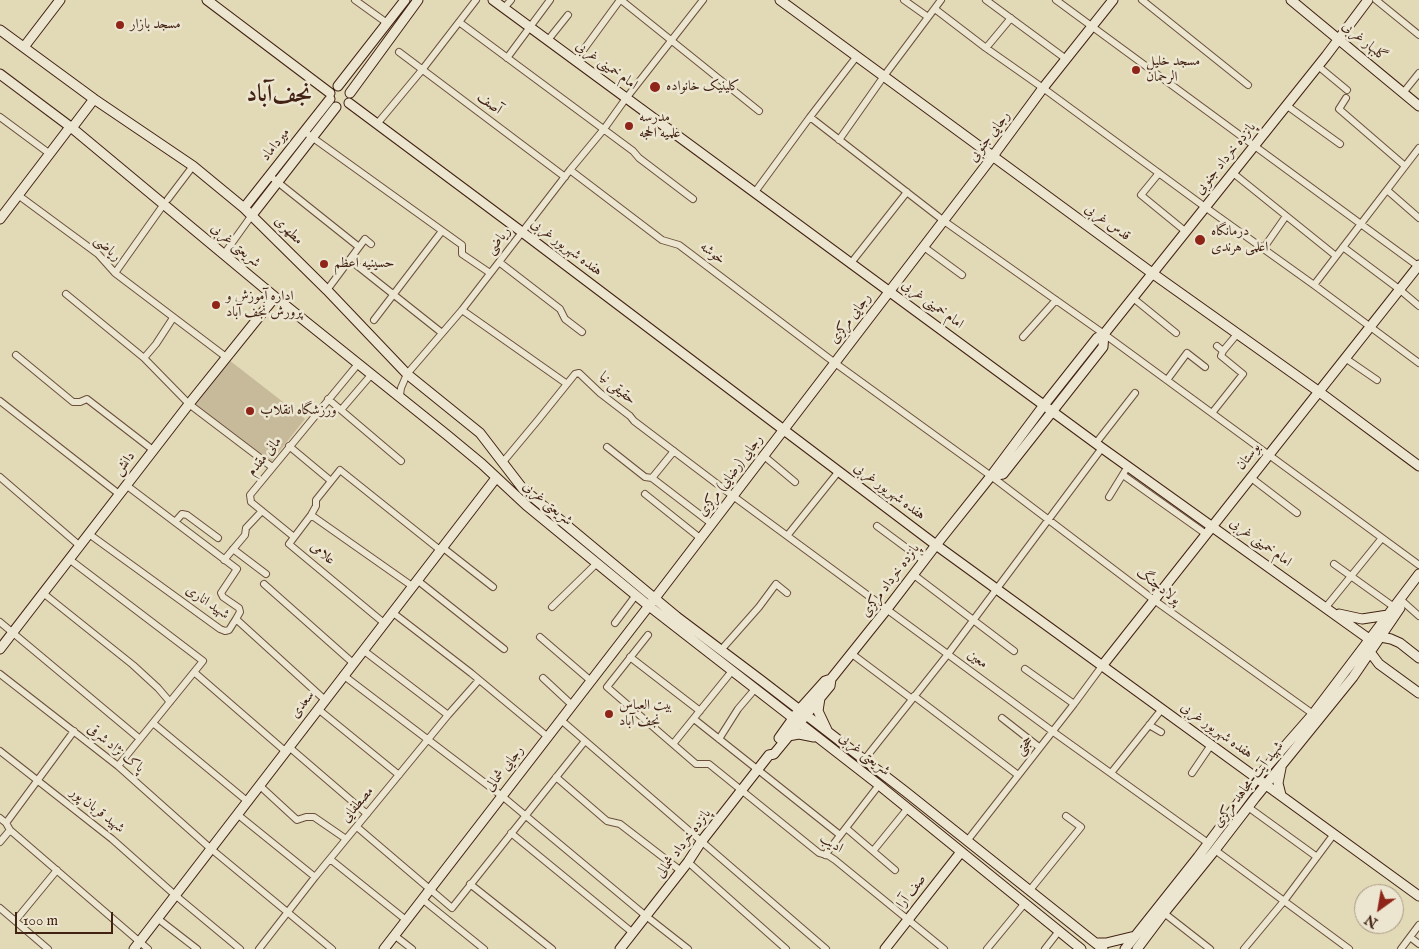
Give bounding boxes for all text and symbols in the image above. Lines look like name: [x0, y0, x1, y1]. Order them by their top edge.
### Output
place label: مسجد بازار: [130, 17, 181, 33]
street label: گلبهار غربی: [1338, 18, 1390, 66]
marker: مسجد بازار: [114, 19, 126, 31]
street label: امام خمینی غربی: [572, 38, 640, 94]
place label: مسجد خلیل الرحمان: [1146, 54, 1200, 86]
marker: مسجد خلیل الرحمان: [1130, 64, 1142, 76]
place label: کلینیک خانواده: [666, 79, 740, 95]
marker: کلینیک خانواده: [648, 80, 662, 94]
district label: نجف‌آباد: [246, 82, 312, 110]
street label: آصف: [473, 89, 505, 119]
street label: رجایی جنوبی: [965, 108, 1015, 166]
place label: مدرسه علمیه الحجه: [639, 110, 681, 142]
marker: مدرسه علمیه الحجه: [623, 120, 635, 132]
street label: پانزده خرداد جنوبی: [1192, 120, 1260, 198]
street label: میرداماد: [258, 125, 294, 165]
street label: قدس غربی: [1081, 201, 1133, 245]
street label: مطهری: [270, 213, 306, 249]
street label: هفده شهریور غربی: [527, 216, 605, 280]
street label: شریعتی غربی: [207, 220, 263, 272]
street label: ریاضی: [483, 224, 515, 258]
place label: درمانگاه اعلمی هرندی: [1211, 224, 1268, 256]
street label: ریاضی: [90, 232, 124, 266]
marker: درمانگاه اعلمی هرندی: [1193, 233, 1207, 247]
street label: خوشه: [696, 239, 728, 269]
place label: حسینیه اعظم: [334, 256, 394, 272]
marker: حسینیه اعظم: [318, 258, 330, 270]
street label: امام خمینی غربی: [898, 277, 966, 333]
place label: اداره آموزش و پرورش نجف آباد: [226, 289, 302, 322]
street label: رجایی مرکزی: [827, 290, 875, 348]
marker: اداره آموزش و پرورش نجف آباد: [210, 299, 222, 311]
street label: حقیقی نیا: [595, 369, 639, 409]
place label: ورزشگاه انقلاب: [260, 403, 337, 419]
marker: ورزشگاه انقلاب: [244, 405, 256, 417]
street label: رجایی (رضایی) مرکزی: [695, 432, 767, 520]
street label: مانی مقدم: [244, 434, 286, 480]
street label: بوستان: [1233, 440, 1265, 474]
street label: دانش: [111, 449, 139, 479]
street label: هفده شهریور غربی: [850, 460, 928, 524]
street label: شریعتی غربی: [519, 478, 575, 530]
street label: امام خمینی غربی: [1226, 515, 1294, 571]
street label: علامی: [306, 539, 338, 569]
street label: پانزده خرداد مرکزی: [858, 541, 924, 621]
street label: پولادچنگ: [1132, 565, 1184, 609]
street label: شهید اناری: [182, 582, 232, 624]
street label: معین: [963, 647, 991, 673]
street label: سعدی: [287, 688, 319, 722]
place label: بیت العباس نجف آباد: [619, 698, 672, 730]
street label: هفده شهریور غربی: [1177, 699, 1255, 763]
marker: بیت العباس نجف آباد: [603, 708, 615, 720]
street label: پاک نژاد شرقی: [83, 721, 147, 777]
street label: شریعتی غربی: [835, 730, 893, 780]
street label: حجتی: [1012, 733, 1038, 759]
street label: شهید آیت-مجاهد مرکزی: [1210, 738, 1288, 832]
street label: رجایی شمالی: [482, 743, 528, 795]
street label: مصطفایی: [338, 783, 378, 827]
street label: شهید قربان پور: [66, 785, 128, 837]
street label: پانزده خرداد شمالی: [653, 806, 715, 882]
street label: ادیب: [816, 831, 846, 857]
street label: صف آرا: [894, 872, 930, 912]
north arrow: [1354, 884, 1404, 934]
scale bar: [18, 902, 115, 934]
text: N: [1362, 910, 1381, 932]
text: 100 m: [23, 911, 58, 930]

